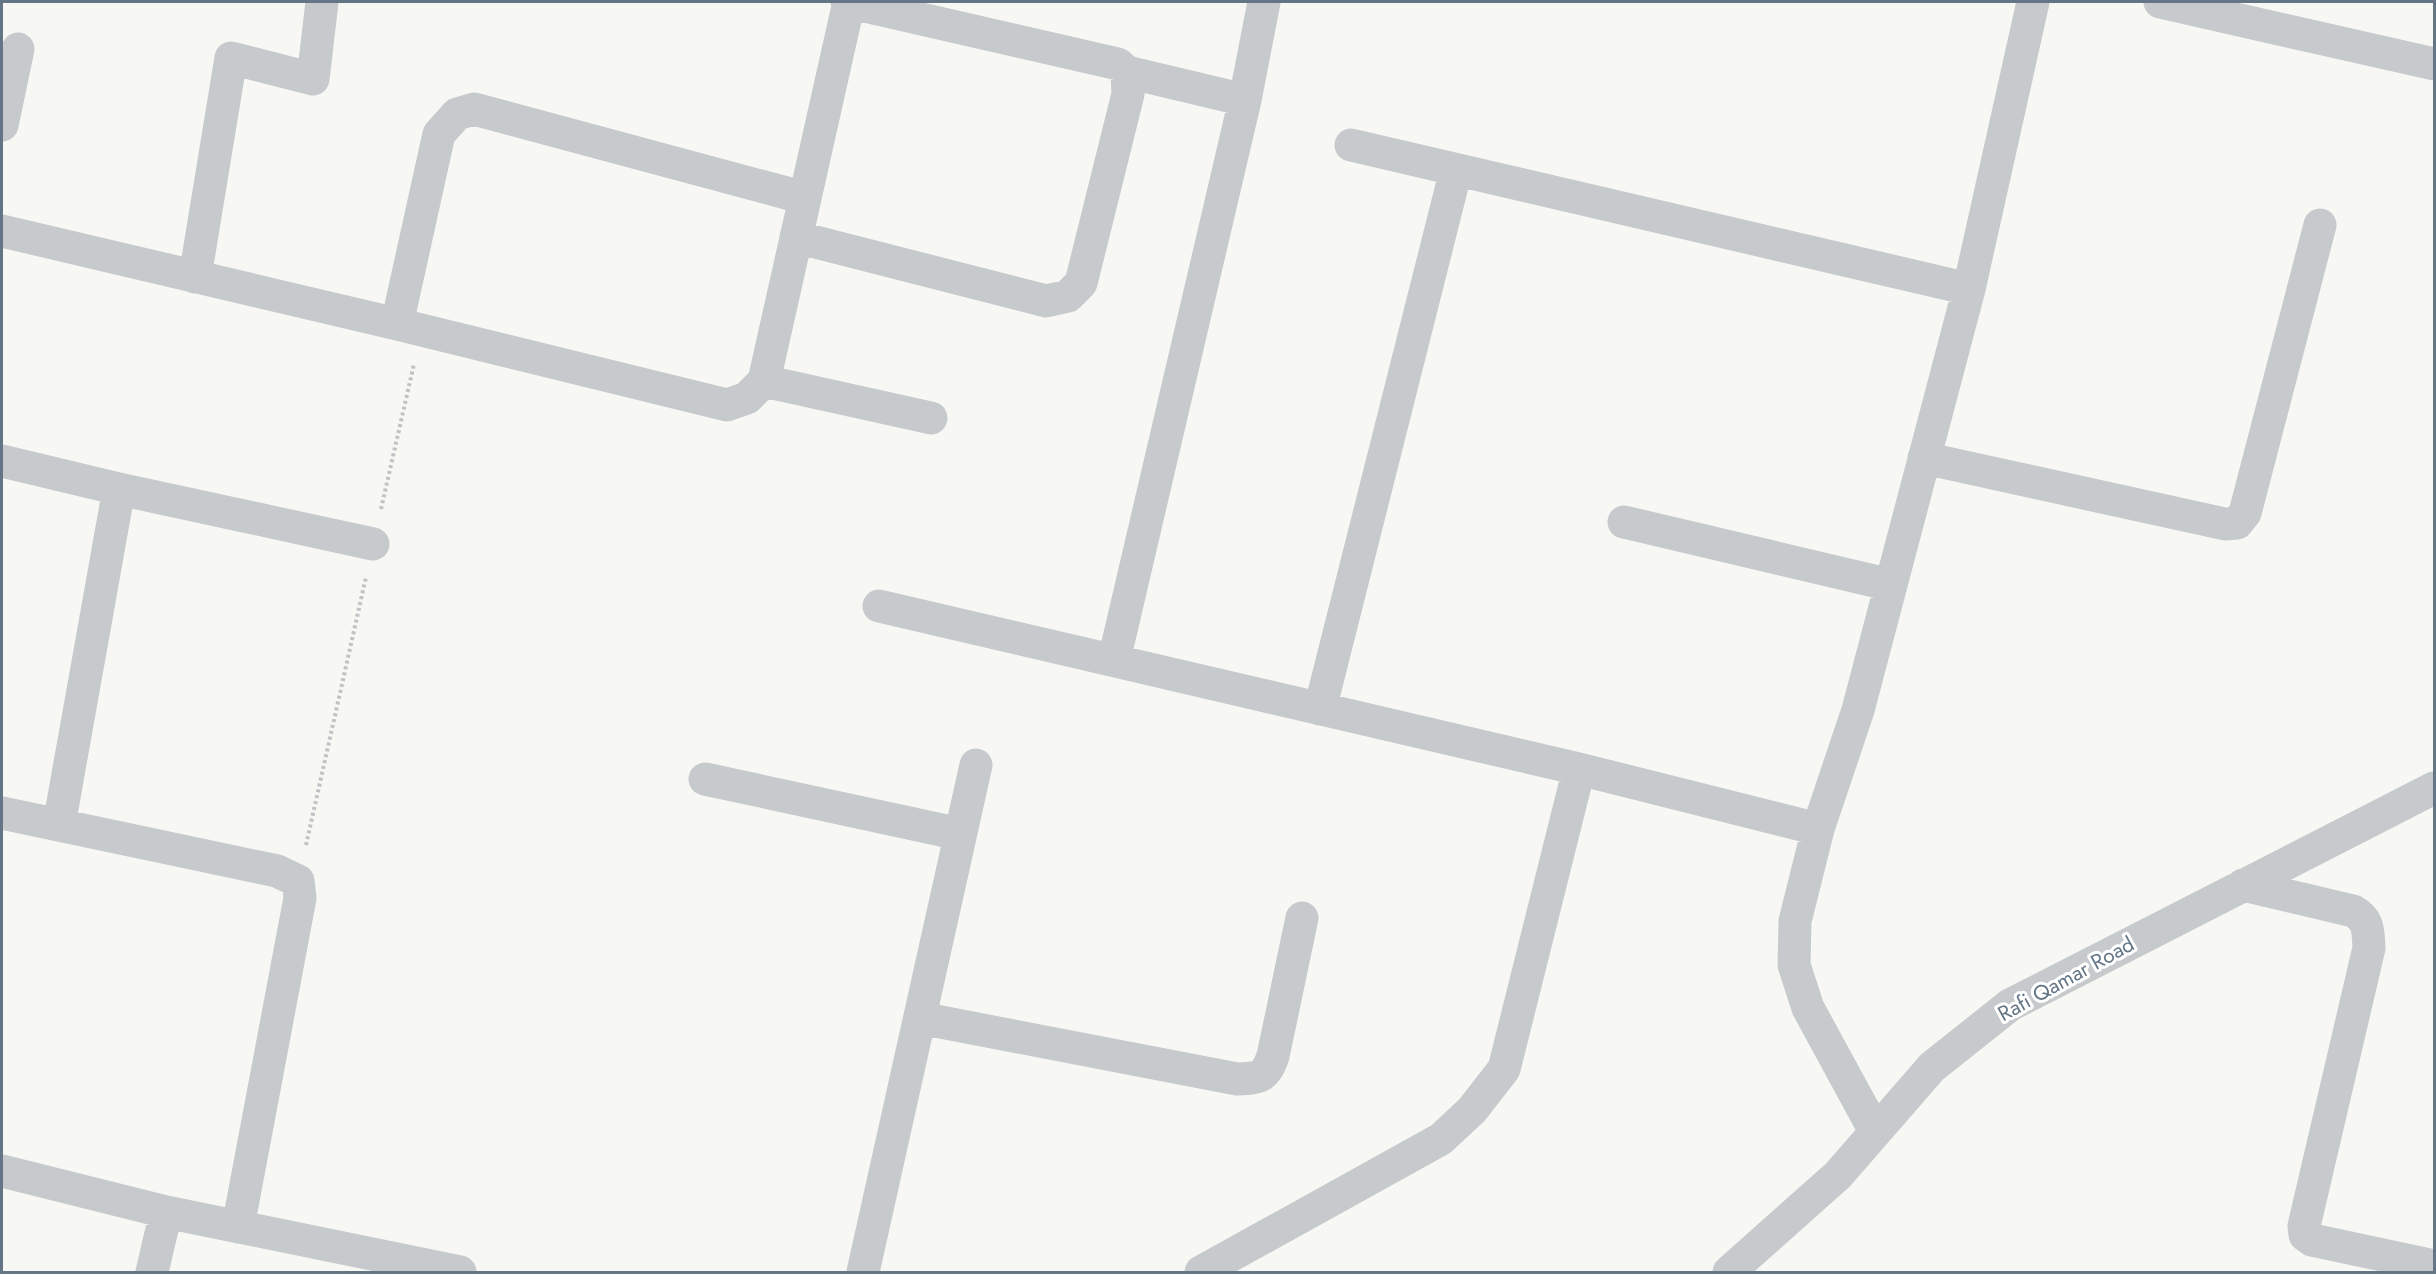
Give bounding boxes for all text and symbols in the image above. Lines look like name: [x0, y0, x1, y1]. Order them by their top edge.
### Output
street label: Rafi Qamar Road: [1992, 929, 2140, 1029]

